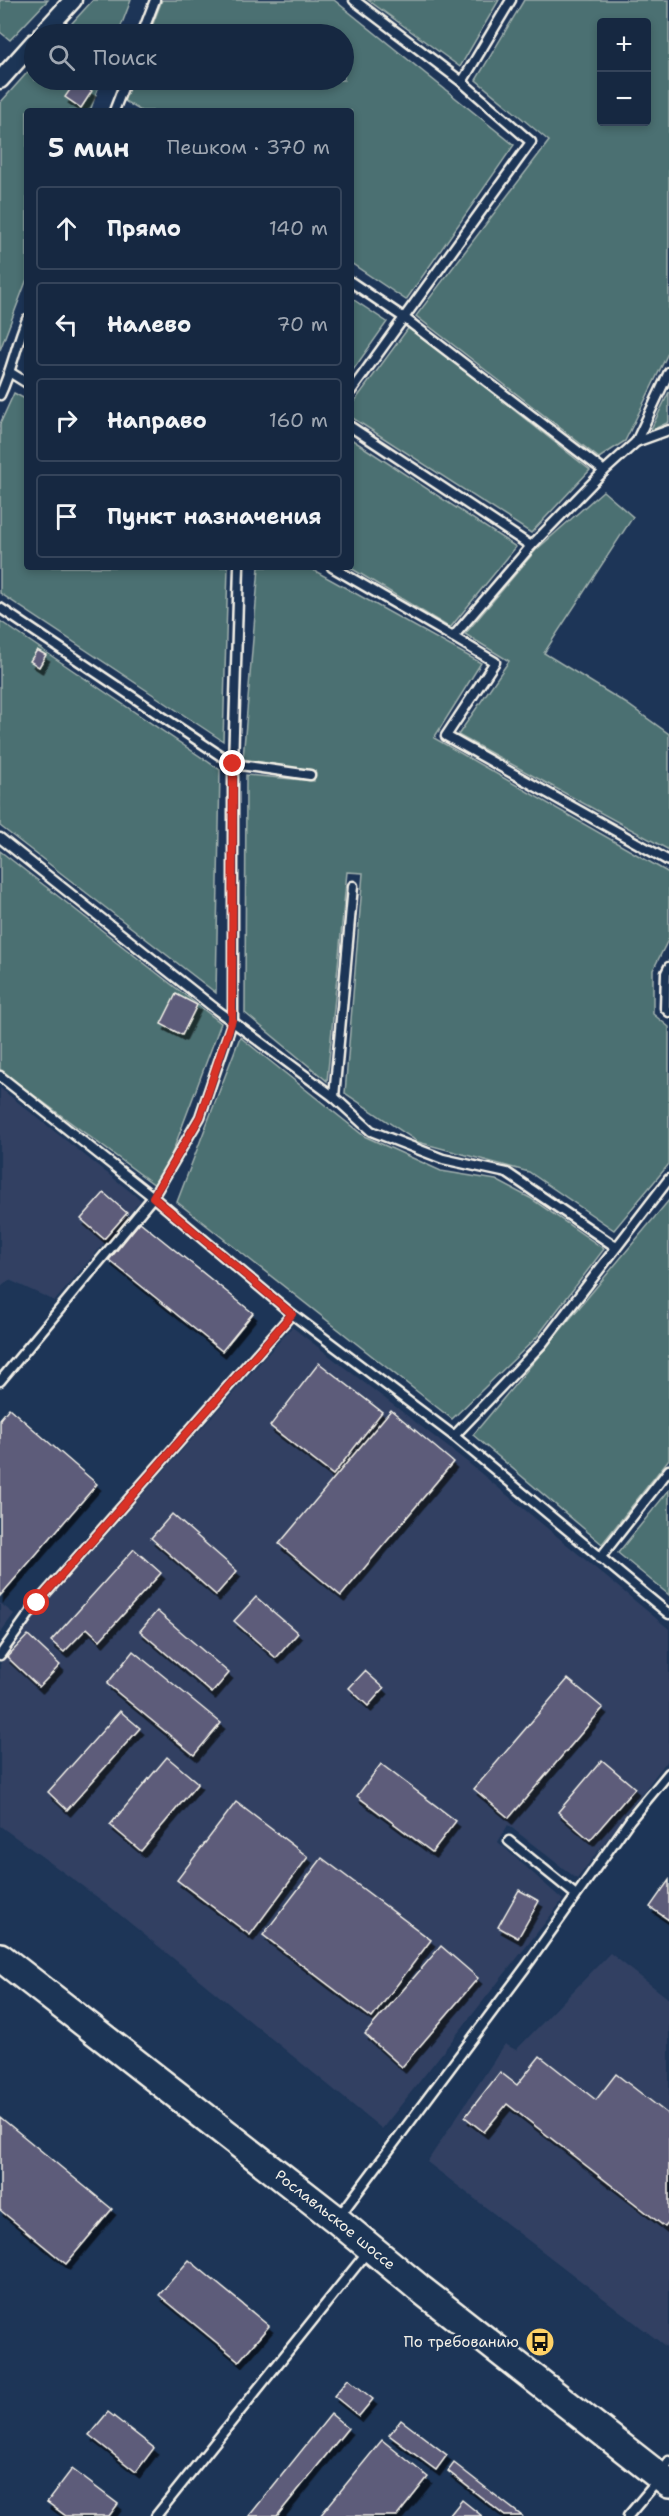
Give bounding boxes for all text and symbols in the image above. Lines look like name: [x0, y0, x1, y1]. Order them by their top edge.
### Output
map controls: [597, 18, 651, 126]
button: +: [597, 18, 651, 72]
search box: [24, 24, 354, 90]
icon: search: [45, 41, 78, 74]
text: Поиск: [93, 43, 157, 72]
button: −: [597, 72, 651, 126]
text: 5 мин: [48, 130, 129, 165]
text: Пешком · 370 m: [167, 134, 330, 160]
icon: ahead: [50, 212, 83, 245]
text: Прямо: [107, 214, 181, 243]
text: 140 m: [269, 215, 328, 241]
icon: left: [50, 308, 83, 341]
text: Налево: [107, 310, 191, 339]
text: 70 m: [276, 311, 328, 337]
icon: right: [50, 404, 83, 437]
text: Направо: [107, 406, 207, 435]
text: 160 m: [269, 407, 328, 433]
icon: arrive: [50, 500, 83, 533]
text: Пункт назначения: [107, 502, 321, 531]
route end: [219, 750, 245, 776]
route start: [23, 1589, 49, 1615]
street label: Рославльское шоссе: [271, 2165, 400, 2274]
bus stop icon: По требованию: [524, 2326, 556, 2358]
place label: По требованию: [404, 2332, 519, 2352]

